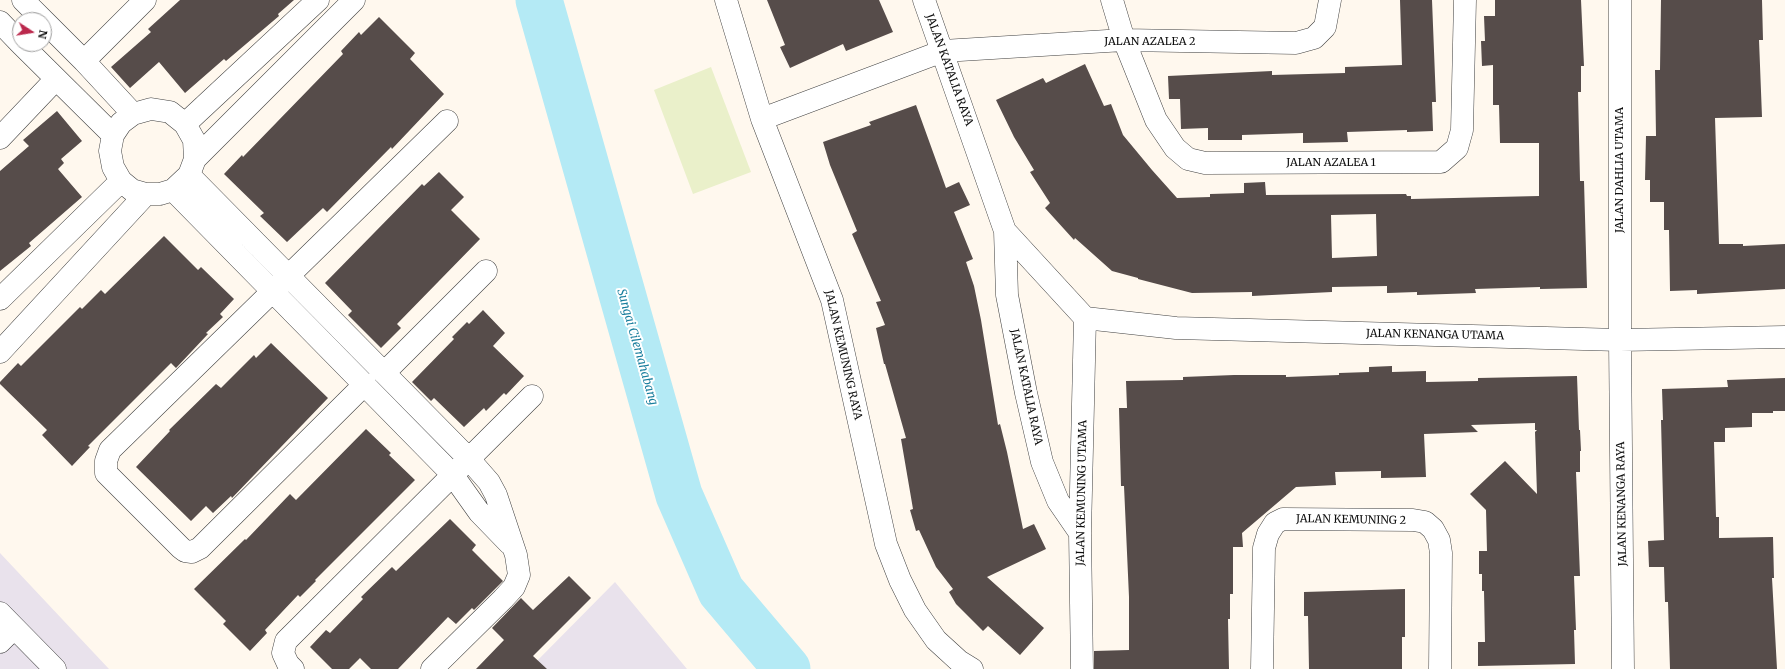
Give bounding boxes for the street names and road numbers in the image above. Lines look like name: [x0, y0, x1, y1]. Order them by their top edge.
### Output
street label: JALAN KATALIA RAYA: [923, 12, 975, 128]
street label: JALAN AZALEA 2: [1104, 35, 1196, 49]
street label: JALAN DAHLIA UTAMA: [1613, 107, 1627, 233]
street label: JALAN AZALEA 1: [1286, 156, 1376, 170]
street label: JALAN KEMUNING RAYA: [822, 289, 864, 421]
street label: JALAN KENANGA UTAMA: [1366, 327, 1504, 343]
street label: JALAN KATALIA RAYA: [1007, 328, 1045, 446]
street label: JALAN KEMUNING UTAMA: [1074, 420, 1090, 566]
street label: JALAN KENANGA RAYA: [1614, 441, 1630, 567]
street label: JALAN KEMUNING 2: [1296, 512, 1406, 528]

